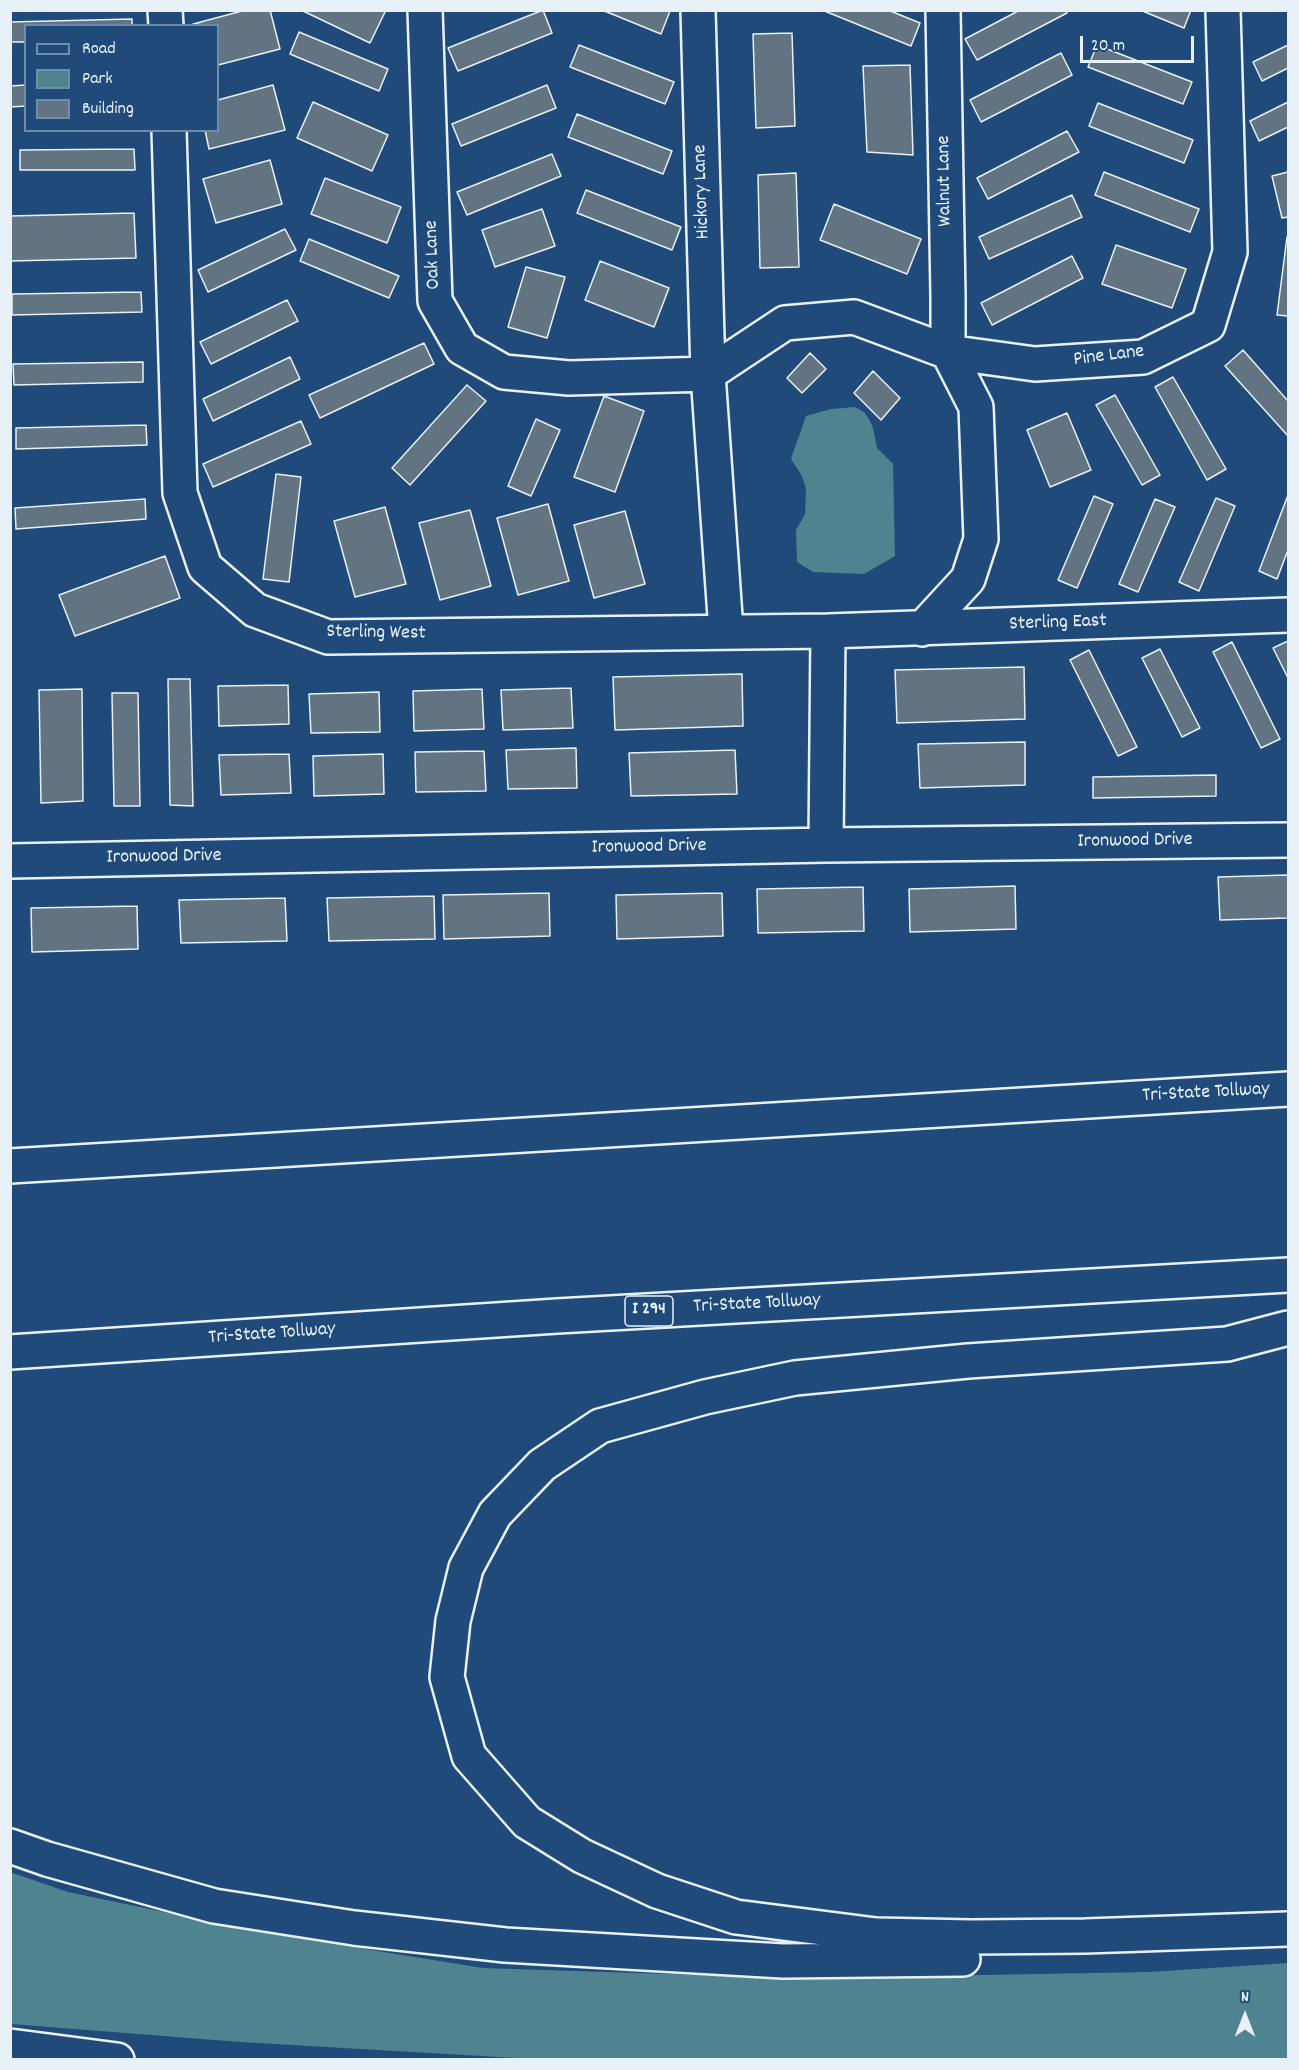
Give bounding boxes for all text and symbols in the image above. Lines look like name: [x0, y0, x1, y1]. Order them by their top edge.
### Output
legend: [24, 24, 219, 132]
scale bar: [1083, 24, 1197, 62]
text: 20 m: [1091, 34, 1125, 59]
text: Road: [82, 37, 116, 62]
text: Park: [82, 67, 113, 92]
text: Building: [82, 97, 134, 122]
street label: Walnut Lane: [933, 135, 959, 227]
street label: Hickory Lane: [689, 144, 717, 240]
street label: Oak Lane: [421, 220, 447, 290]
street label: Pine Lane: [1072, 341, 1146, 373]
street label: Sterling East: [1009, 610, 1107, 638]
street label: Sterling West: [326, 621, 426, 647]
street label: Ironwood Drive: [1077, 829, 1193, 855]
street label: Ironwood Drive: [591, 835, 707, 861]
street label: Ironwood Drive: [106, 845, 222, 871]
street label: Tri-State Tollway: [1142, 1079, 1270, 1109]
street label: Tri-State Tollway: [693, 1290, 821, 1320]
road number: I 294: [625, 1296, 673, 1326]
street label: Tri-State Tollway: [208, 1319, 336, 1351]
north arrow: [1215, 1986, 1275, 2046]
text: N: [1241, 1986, 1249, 2009]

